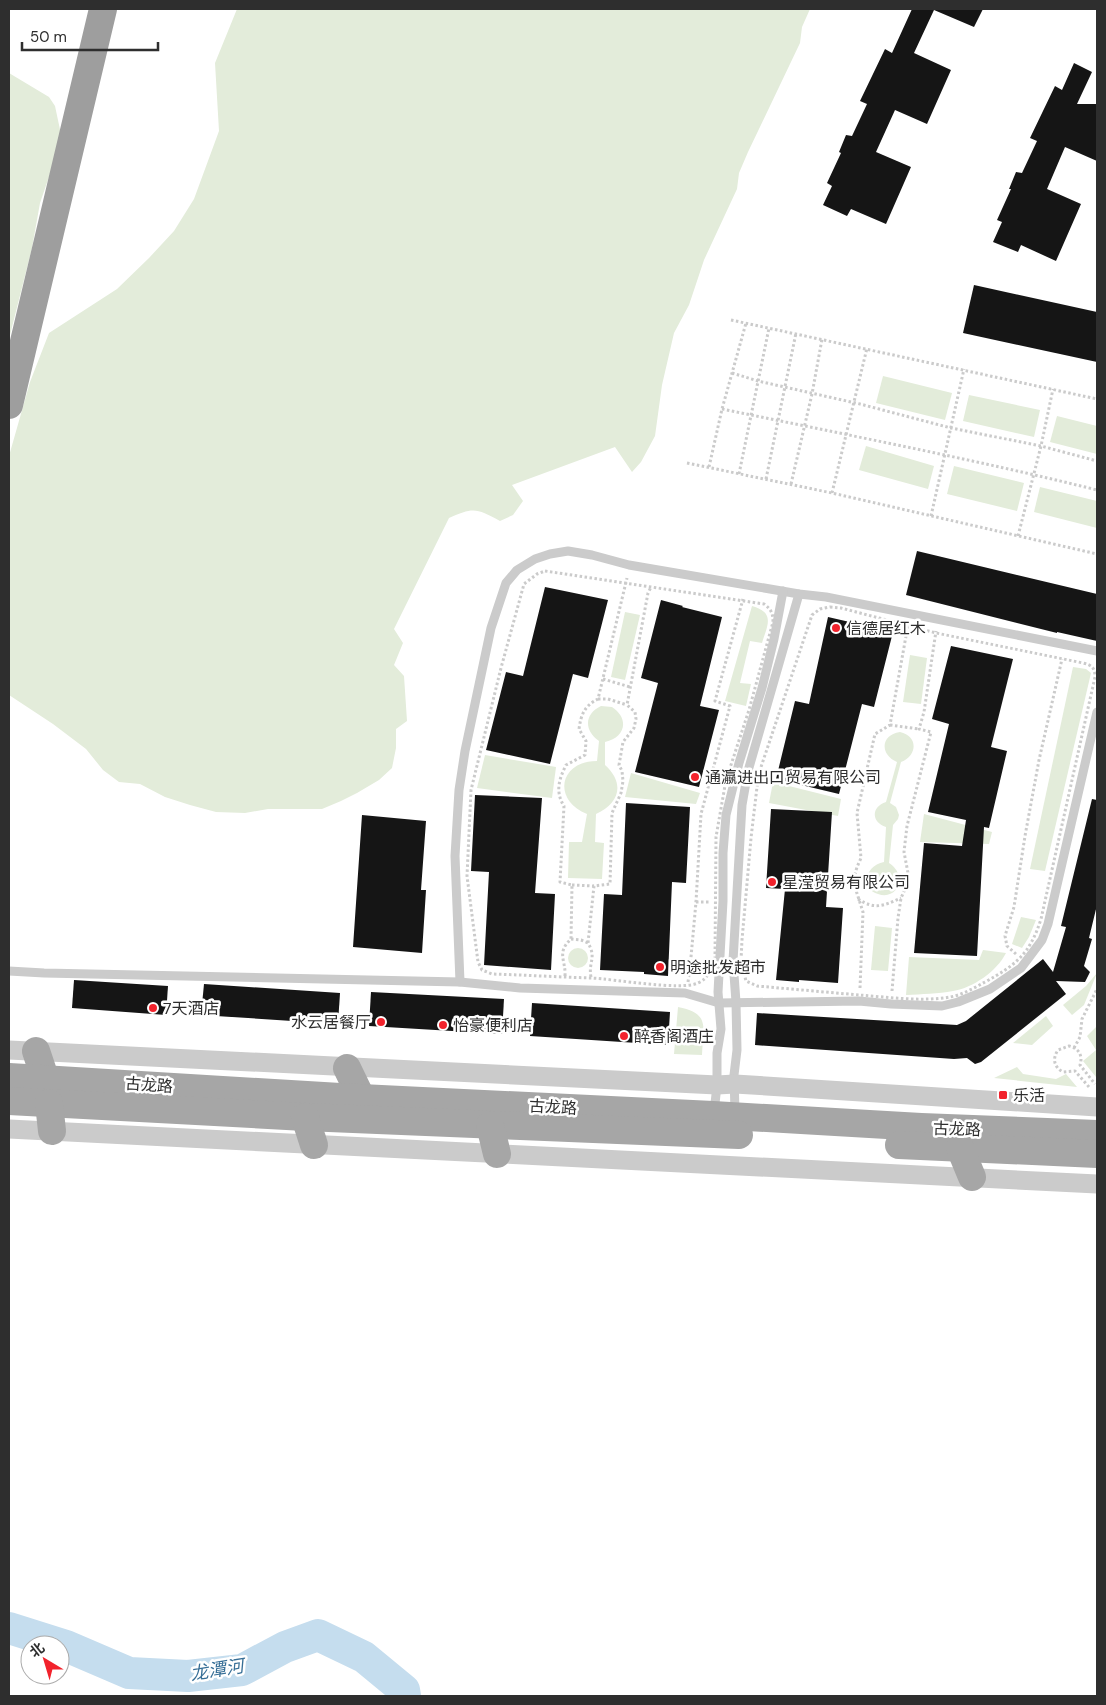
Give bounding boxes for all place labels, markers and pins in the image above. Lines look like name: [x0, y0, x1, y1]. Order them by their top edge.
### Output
place label: 信德居红木: [846, 618, 926, 639]
marker: 信德居红木: [830, 622, 842, 634]
place label: 通瀛进出口贸易有限公司: [705, 767, 881, 788]
marker: 通瀛进出口贸易有限公司: [689, 771, 701, 783]
place label: 星滢贸易有限公司: [782, 872, 910, 893]
marker: 星滢贸易有限公司: [766, 876, 778, 888]
place label: 明途批发超市: [670, 957, 766, 978]
marker: 明途批发超市: [654, 961, 666, 973]
place label: 7天酒店: [163, 998, 220, 1019]
marker: 7天酒店: [147, 1002, 159, 1014]
place label: 水云居餐厅: [291, 1012, 371, 1033]
place label: 怡豪便利店: [453, 1015, 533, 1036]
marker: 水云居餐厅: [375, 1016, 387, 1028]
marker: 怡豪便利店: [437, 1019, 449, 1031]
place label: 醉香阁酒庄: [634, 1026, 714, 1047]
marker: 醉香阁酒庄: [618, 1030, 630, 1042]
place label: 乐活: [1013, 1085, 1045, 1106]
marker: 乐活: [997, 1089, 1009, 1101]

